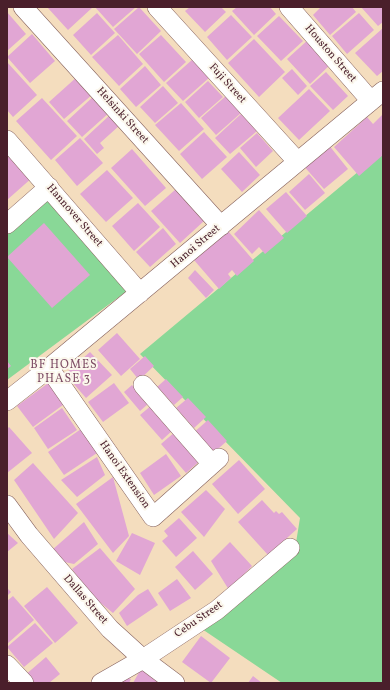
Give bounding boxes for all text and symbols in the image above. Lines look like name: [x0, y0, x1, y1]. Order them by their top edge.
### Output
street label: Houston Street: [301, 22, 359, 86]
street label: Fuji Street: [206, 61, 248, 107]
street label: Helsinki Street: [93, 85, 151, 147]
street label: Hannover Street: [43, 182, 105, 250]
street label: Hanoi Street: [169, 222, 223, 272]
district label: BF HOMES PHASE 3: [30, 359, 98, 387]
street label: Hanoi Extension: [96, 438, 152, 512]
street label: Dallas Street: [60, 573, 110, 627]
street label: Cebu Street: [172, 599, 226, 641]

